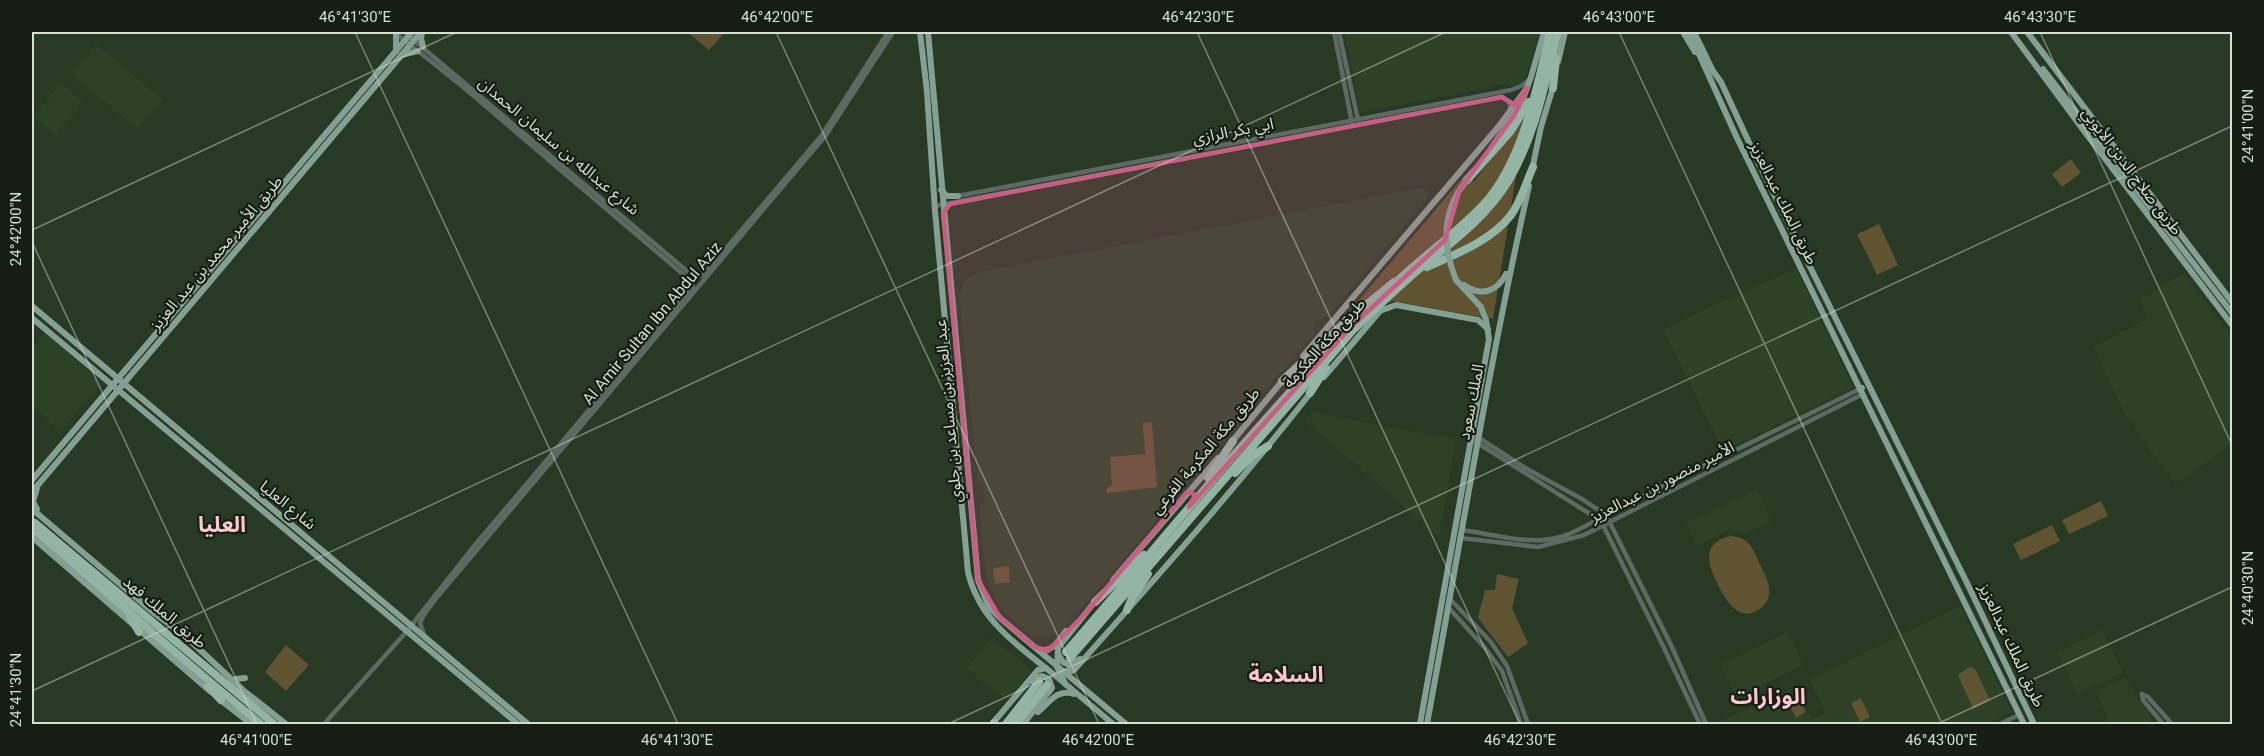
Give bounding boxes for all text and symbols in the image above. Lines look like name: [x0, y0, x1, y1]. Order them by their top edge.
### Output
text: 46°41'30"E: [319, 8, 392, 26]
text: 46°42'00"E: [741, 8, 814, 26]
text: 46°42'30"E: [1162, 8, 1235, 26]
text: 46°43'00"E: [1583, 8, 1656, 26]
text: 46°43'30"E: [2004, 8, 2077, 26]
street label: شارع عبدالله بن سليمان الحمدان: [473, 73, 643, 221]
text: 24°41'00"N: [2239, 89, 2257, 163]
street label: طريق صلاح الدين الأيوبي: [2075, 103, 2186, 241]
street label: ابي بكر الرازي: [1191, 114, 1276, 151]
street label: طريق الملك عبدالعزيز: [1745, 138, 1822, 268]
street label: طريق الأمير محمد بن عبد العزيز: [145, 172, 287, 335]
text: 24°42'00"N: [7, 192, 25, 266]
street label: Al Amir Sultan Ibn Abdul Aziz: [578, 238, 726, 408]
street label: طريق مكة المكرمة: [1279, 294, 1370, 392]
street label: عبد العزيز بن مساعد بن جلوي: [931, 318, 968, 504]
street label: الملك سعود: [1454, 362, 1488, 442]
street label: طريق مكة المكرمة الفرعي: [1146, 384, 1266, 520]
street label: الأمير منصور بن عبدالعزيز: [1586, 437, 1737, 527]
street label: شارع العليا: [254, 477, 320, 536]
district label: العليا: [198, 512, 246, 537]
text: 24°40'30"N: [2239, 551, 2257, 625]
street label: طريق الملك فهد: [119, 572, 211, 653]
street label: طريق الملك عبدالعزيز: [1974, 579, 2049, 711]
text: 24°41'30"N: [7, 653, 25, 727]
district label: السلامة: [1249, 662, 1323, 687]
district label: الوزارات: [1730, 684, 1806, 710]
text: 46°41'00"E: [220, 731, 293, 749]
text: 46°41'30"E: [641, 731, 714, 749]
text: 46°42'00"E: [1062, 731, 1135, 749]
text: 46°42'30"E: [1484, 731, 1557, 749]
text: 46°43'00"E: [1905, 731, 1978, 749]

